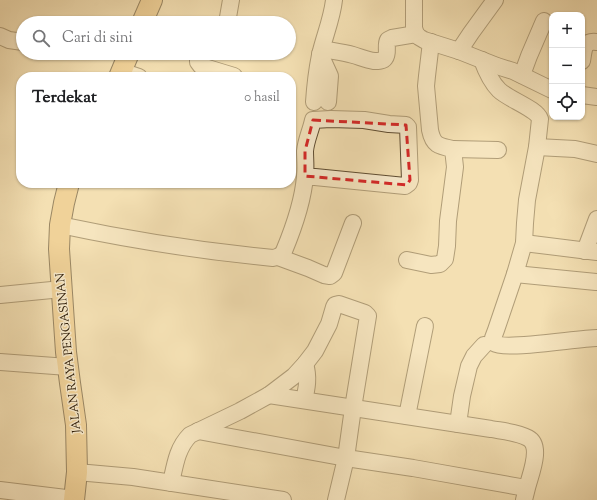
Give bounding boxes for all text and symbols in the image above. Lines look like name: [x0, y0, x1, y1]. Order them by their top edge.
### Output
map controls: [549, 12, 585, 120]
button: +: [549, 12, 585, 48]
search box: [16, 16, 296, 60]
icon: search: [30, 27, 52, 49]
text: Cari di sini: [62, 28, 133, 49]
button: −: [549, 48, 585, 84]
button: locate: [549, 84, 585, 120]
text: Terdekat: [32, 86, 97, 110]
text: 0 hasil: [244, 89, 280, 107]
street label: JALAN RAYA PENGASINAN: [52, 272, 86, 435]

